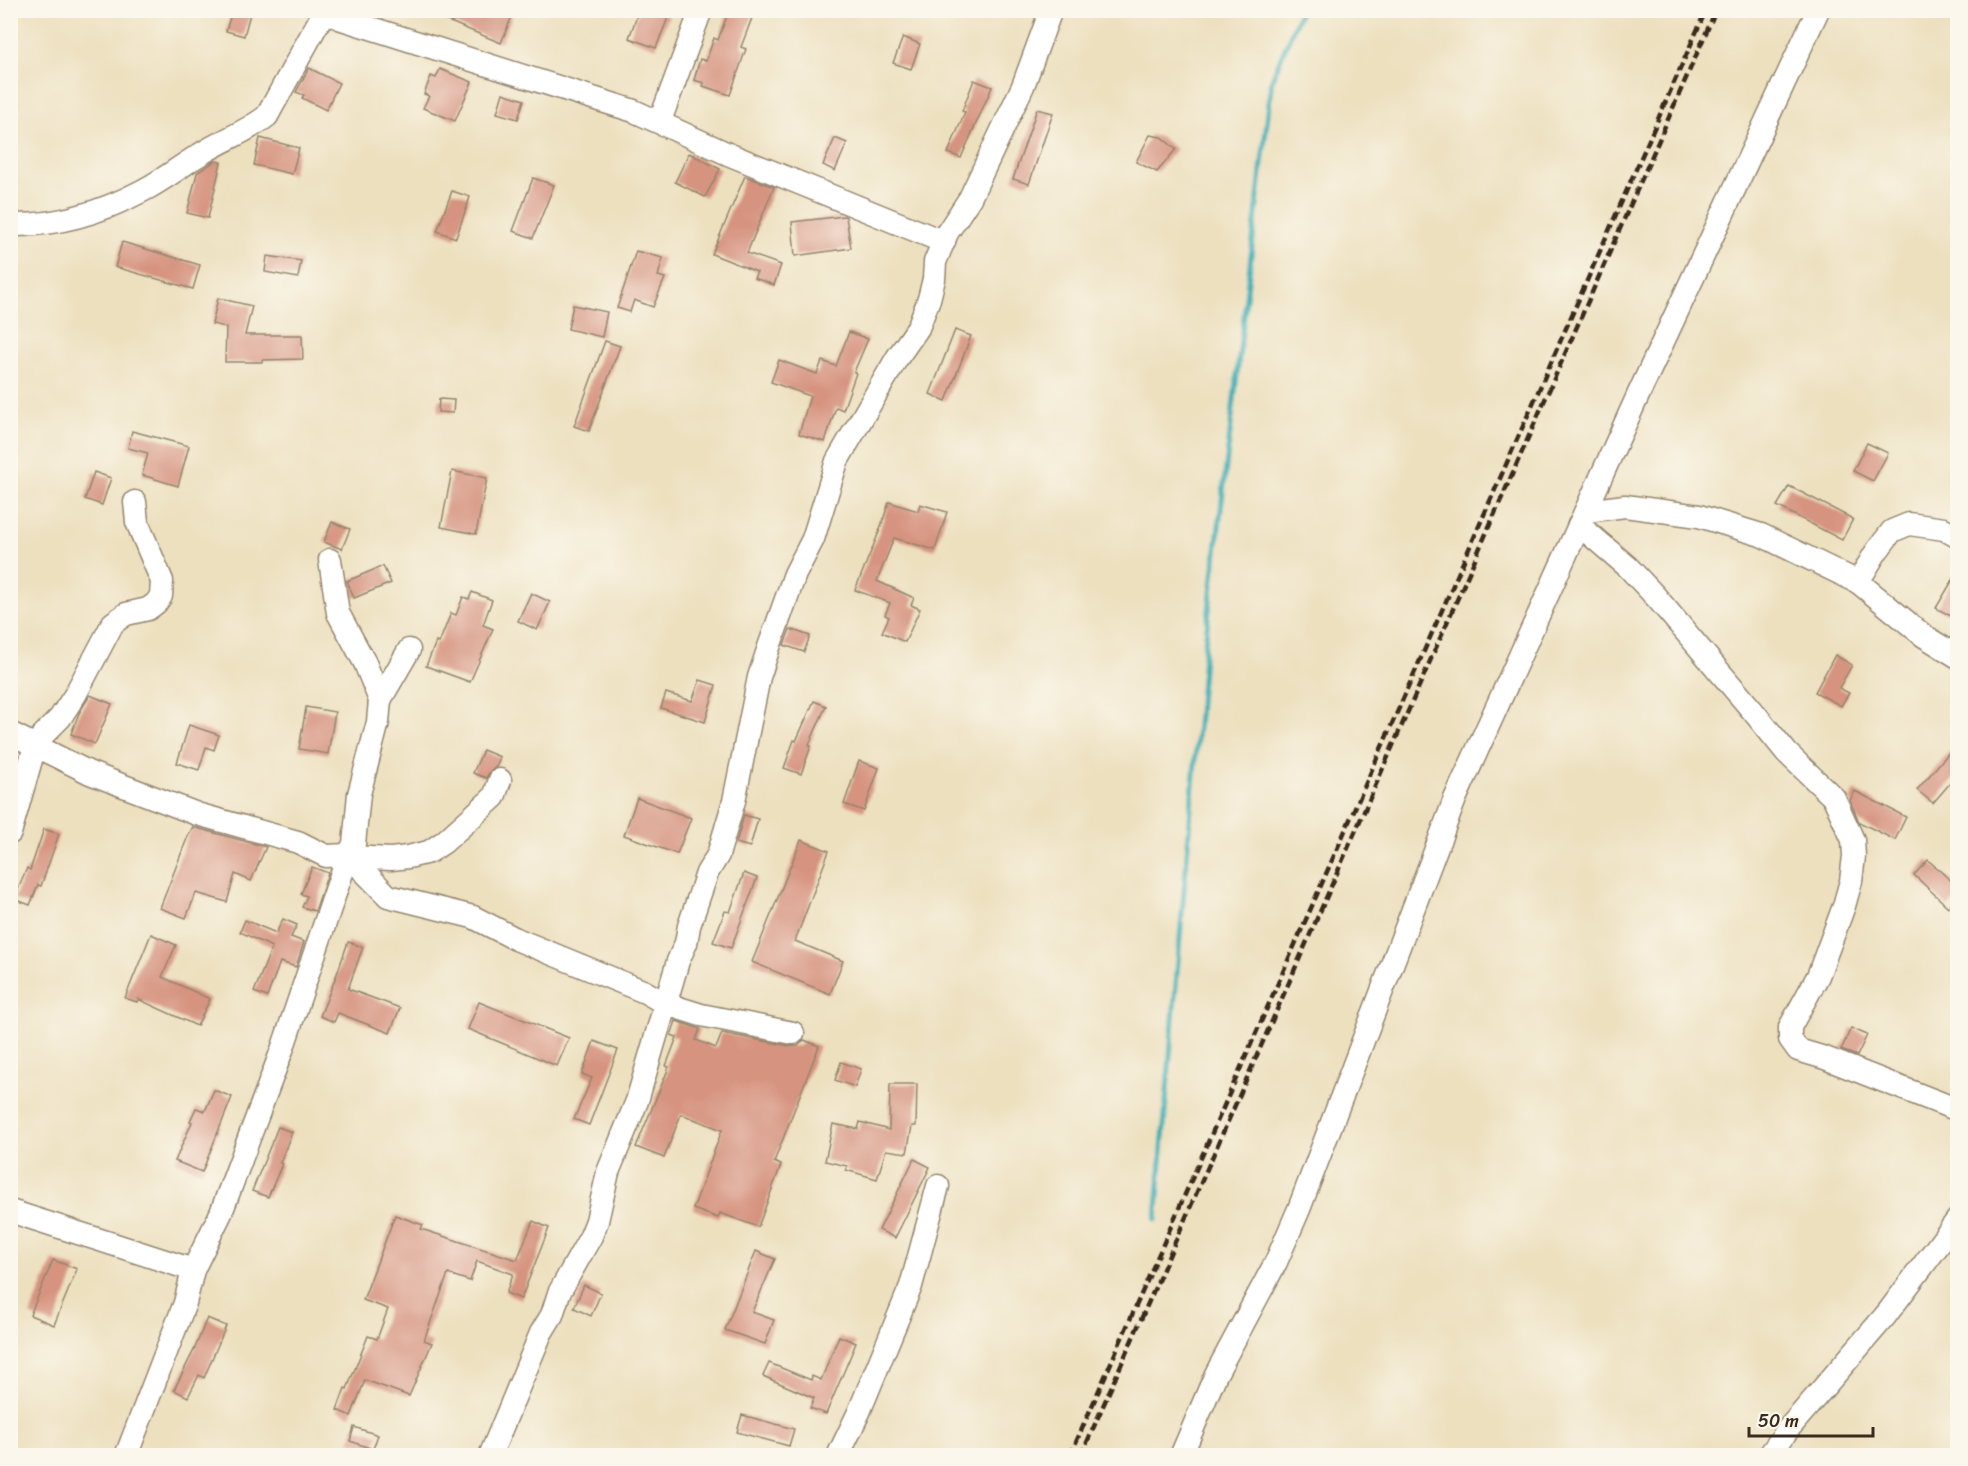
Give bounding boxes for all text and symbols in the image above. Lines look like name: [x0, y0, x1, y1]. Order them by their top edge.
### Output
scale bar: [1749, 1400, 1874, 1438]
text: 50 m: [1758, 1405, 1799, 1437]

